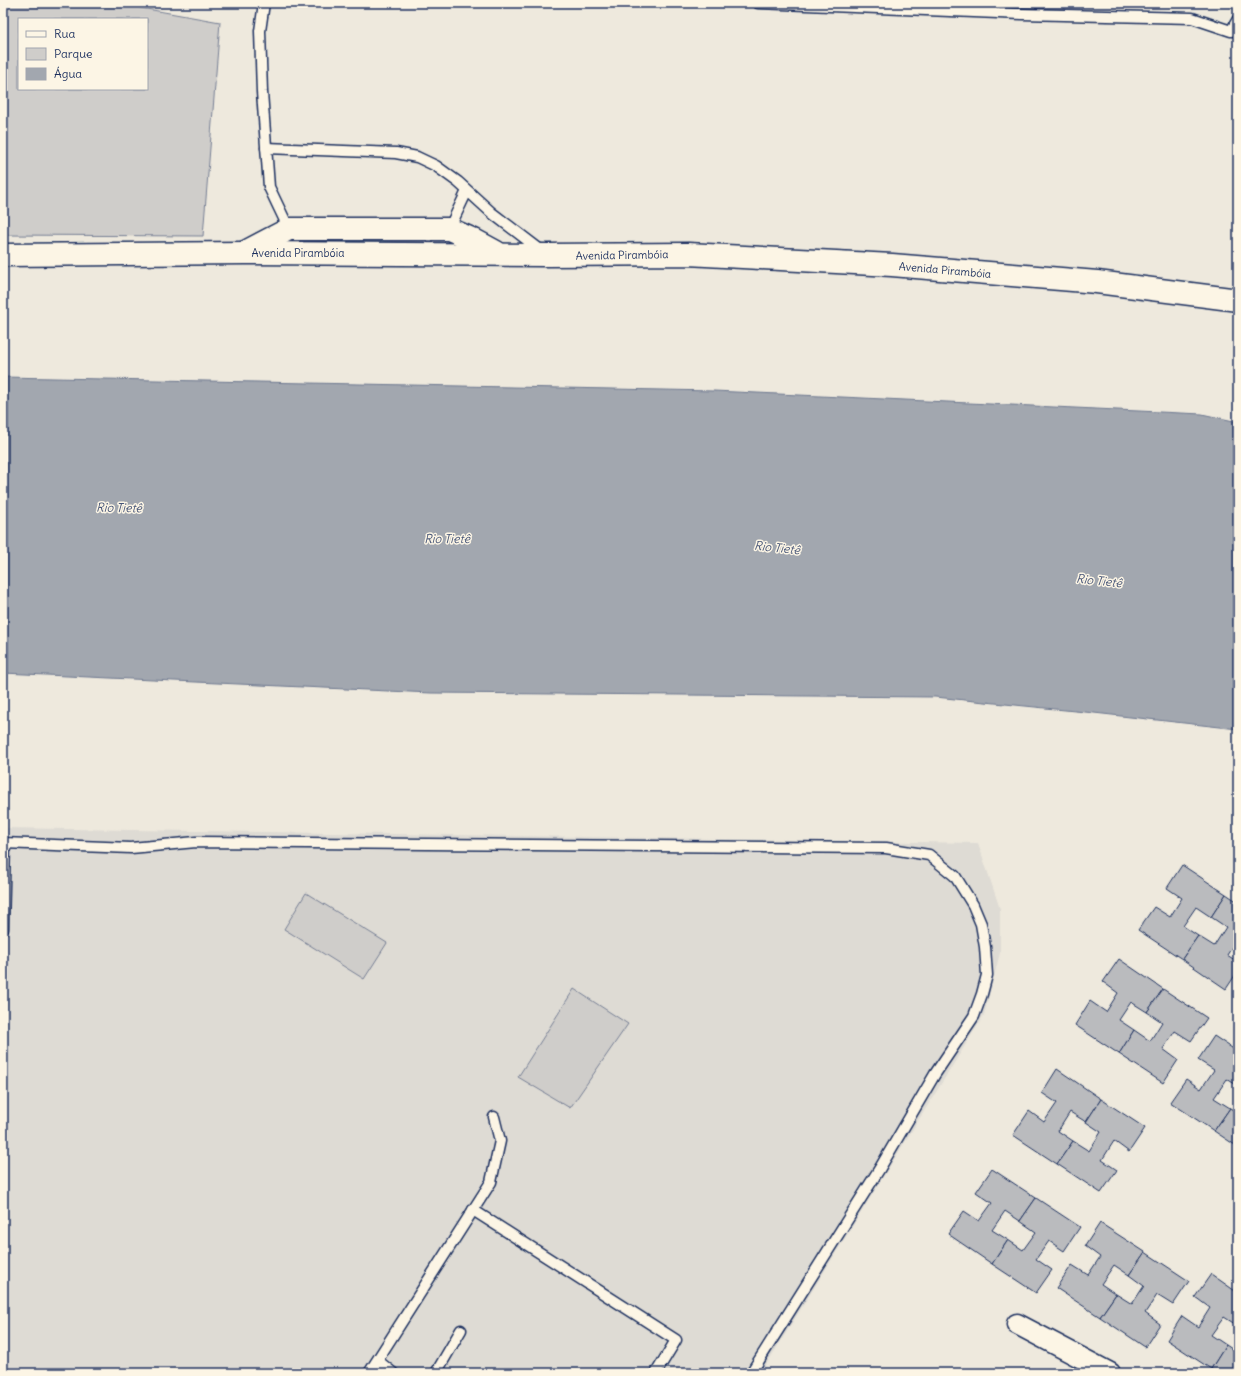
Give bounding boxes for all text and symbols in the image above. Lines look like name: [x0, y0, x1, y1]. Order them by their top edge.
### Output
legend: [18, 18, 148, 90]
text: Rua: [54, 26, 76, 41]
text: Parque: [54, 46, 93, 61]
text: Água: [54, 66, 82, 81]
street label: Avenida Pirambóia: [252, 246, 344, 260]
street label: Avenida Pirambóia: [575, 247, 669, 263]
street label: Avenida Pirambóia: [898, 259, 992, 281]
water label: Rio Tietê: [96, 500, 144, 515]
water label: Rio Tietê: [424, 531, 471, 546]
water label: Rio Tietê: [754, 538, 802, 558]
water label: Rio Tietê: [1076, 571, 1124, 591]

